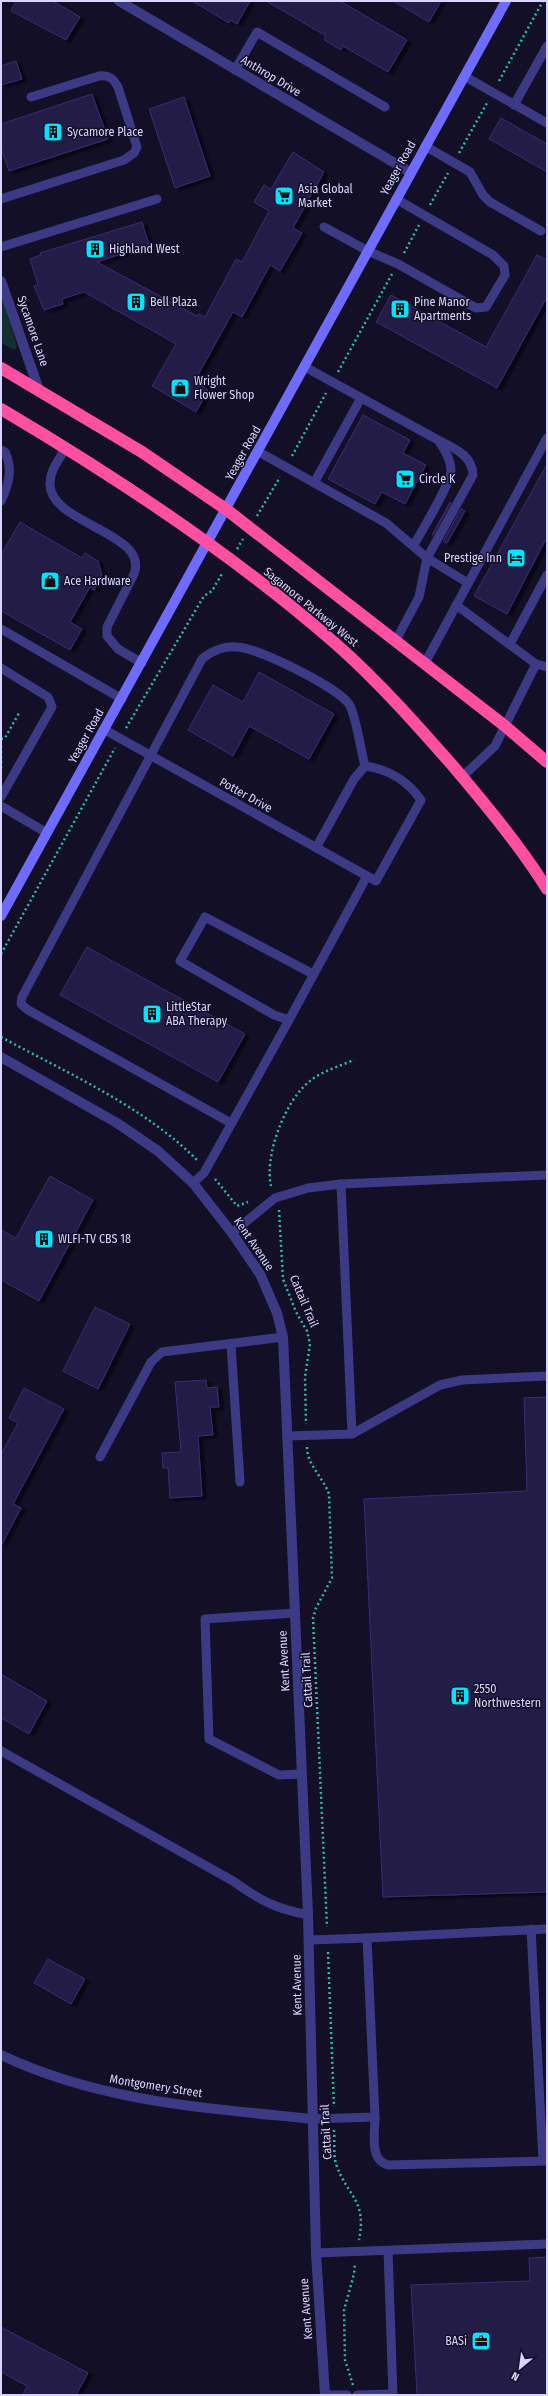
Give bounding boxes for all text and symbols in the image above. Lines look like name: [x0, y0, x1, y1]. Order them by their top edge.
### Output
street label: Anthrop Drive: [238, 53, 304, 99]
building icon: Sycamore Place: [42, 121, 64, 143]
place label: Sycamore Place: [67, 125, 143, 139]
street label: Yeager Road: [377, 138, 419, 198]
place label: Asia Global Market: [298, 182, 353, 210]
supermarket icon: Asia Global Market: [273, 185, 295, 207]
building icon: Highland West: [84, 238, 106, 260]
place label: Highland West: [109, 242, 180, 256]
building icon: Bell Plaza: [125, 291, 147, 313]
street label: Sycamore Lane: [14, 294, 52, 368]
place label: Bell Plaza: [150, 295, 197, 309]
place label: Pine Manor Apartments: [414, 295, 471, 323]
building icon: Pine Manor Apartments: [389, 298, 411, 320]
place label: Wright Flower Shop: [194, 374, 254, 402]
shop icon: Wright Flower Shop: [169, 377, 191, 399]
street label: Yeager Road: [222, 423, 264, 483]
supermarket icon: Circle K: [394, 468, 416, 490]
place label: Circle K: [419, 472, 456, 486]
hotel icon: Prestige Inn: [505, 547, 527, 569]
place label: Prestige Inn: [444, 551, 502, 565]
street label: Sagamore Parkway West: [261, 564, 361, 650]
shop icon: Ace Hardware: [39, 570, 61, 592]
place label: Ace Hardware: [64, 574, 131, 588]
street label: Yeager Road: [65, 706, 107, 766]
street label: Potter Drive: [217, 775, 275, 815]
place label: LittleStar ABA Therapy: [166, 1000, 228, 1028]
building icon: LittleStar ABA Therapy: [141, 1003, 163, 1025]
street label: Kent Avenue: [231, 1215, 277, 1273]
building icon: WLFI-TV CBS 18: [33, 1228, 55, 1250]
place label: WLFI-TV CBS 18: [58, 1232, 131, 1246]
street label: Cattail Trail: [287, 1273, 321, 1329]
street label: Kent Avenue: [275, 1630, 293, 1692]
street label: Cattail Trail: [299, 1652, 315, 1708]
place label: 2550 Northwestern: [474, 1682, 541, 1710]
building icon: 2550 Northwestern: [449, 1685, 471, 1707]
street label: Kent Avenue: [289, 1954, 305, 2016]
street label: Montgomery Street: [109, 2072, 203, 2100]
street label: Cattail Trail: [318, 2104, 334, 2160]
street label: Kent Avenue: [297, 2278, 315, 2340]
office icon: BASi: [470, 2330, 492, 2352]
place label: BASi: [445, 2334, 467, 2348]
north arrow: [500, 2348, 540, 2388]
text: N: [509, 2369, 521, 2384]

